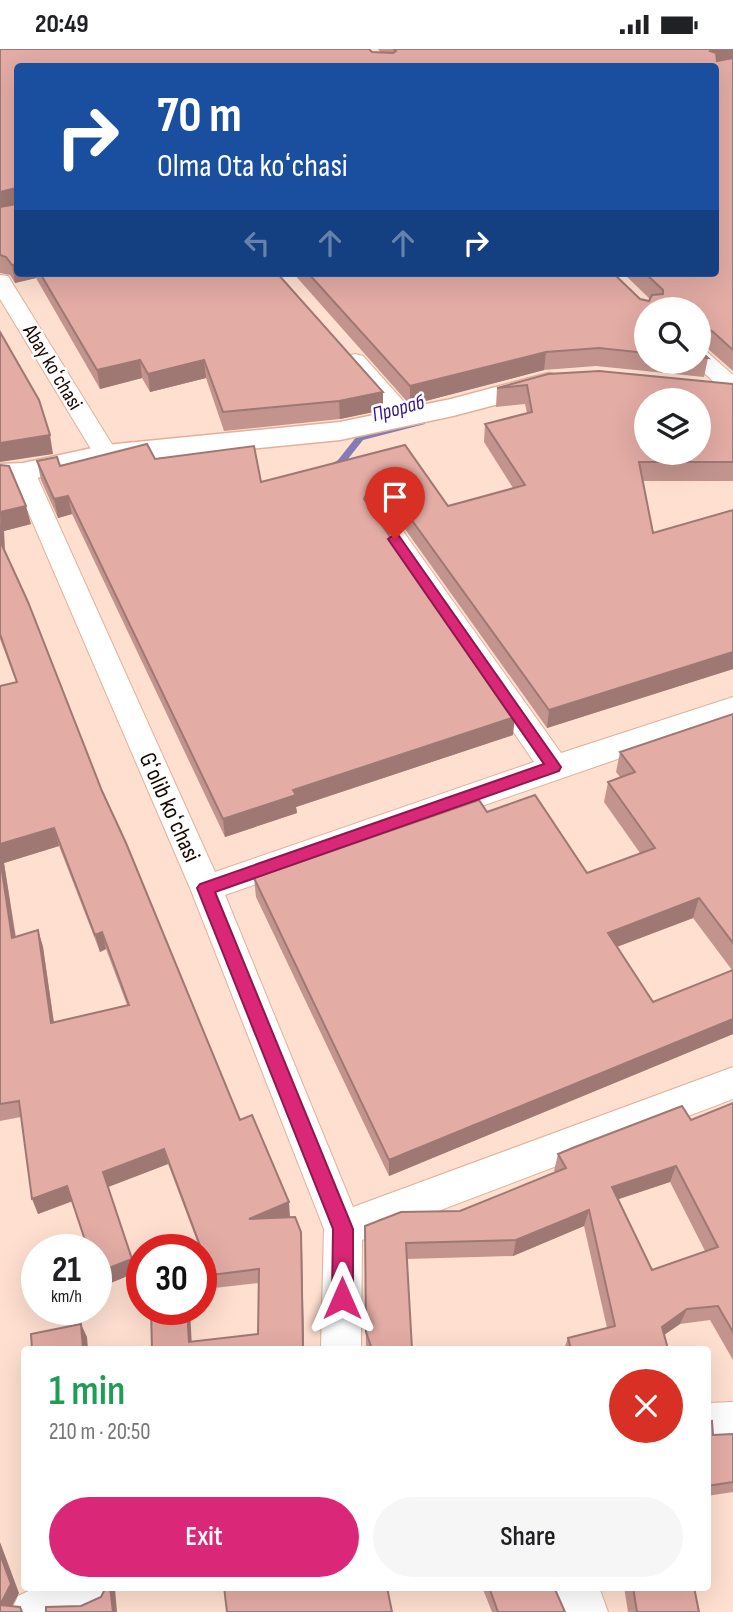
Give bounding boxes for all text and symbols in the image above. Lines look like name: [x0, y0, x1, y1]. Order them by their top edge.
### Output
text: 20:49: [35, 9, 89, 40]
text: 70 m: [157, 87, 242, 146]
icon: right: [42, 91, 133, 182]
text: Olma Ota koʻchasi: [157, 147, 348, 186]
icon: left: [238, 224, 276, 262]
icon: ahead: [311, 224, 349, 262]
icon: ahead: [384, 224, 422, 262]
icon: right: [457, 224, 495, 262]
map controls: [634, 297, 711, 465]
button: search: [634, 297, 711, 374]
street label: Abay koʻchasi: [17, 319, 88, 415]
button: layers: [634, 388, 711, 465]
water label: Прораб: [369, 389, 427, 427]
pin: [365, 467, 425, 539]
icon: arrive: [376, 478, 414, 516]
street label: Gʻolib koʻchasi: [133, 748, 207, 866]
speed limit sign: 30: [126, 1234, 217, 1325]
text: 21: [52, 1249, 81, 1292]
position arrow: [305, 1261, 379, 1335]
text: km/h: [51, 1286, 82, 1307]
text: 1 min: [49, 1366, 125, 1417]
button: close: [609, 1369, 683, 1443]
text: 210 m · 20:50: [49, 1418, 150, 1446]
button: Exit: [49, 1497, 359, 1577]
button: Share: [373, 1497, 683, 1577]

